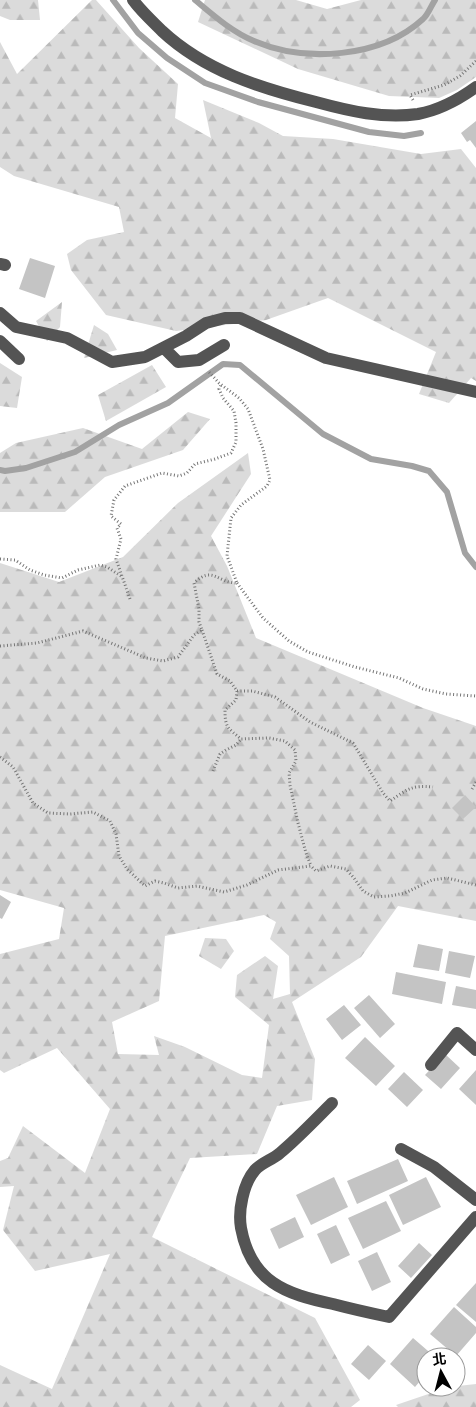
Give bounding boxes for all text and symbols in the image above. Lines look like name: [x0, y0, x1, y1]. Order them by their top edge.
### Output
north arrow: [416, 1347, 466, 1397]
text: 北: [431, 1349, 448, 1370]

